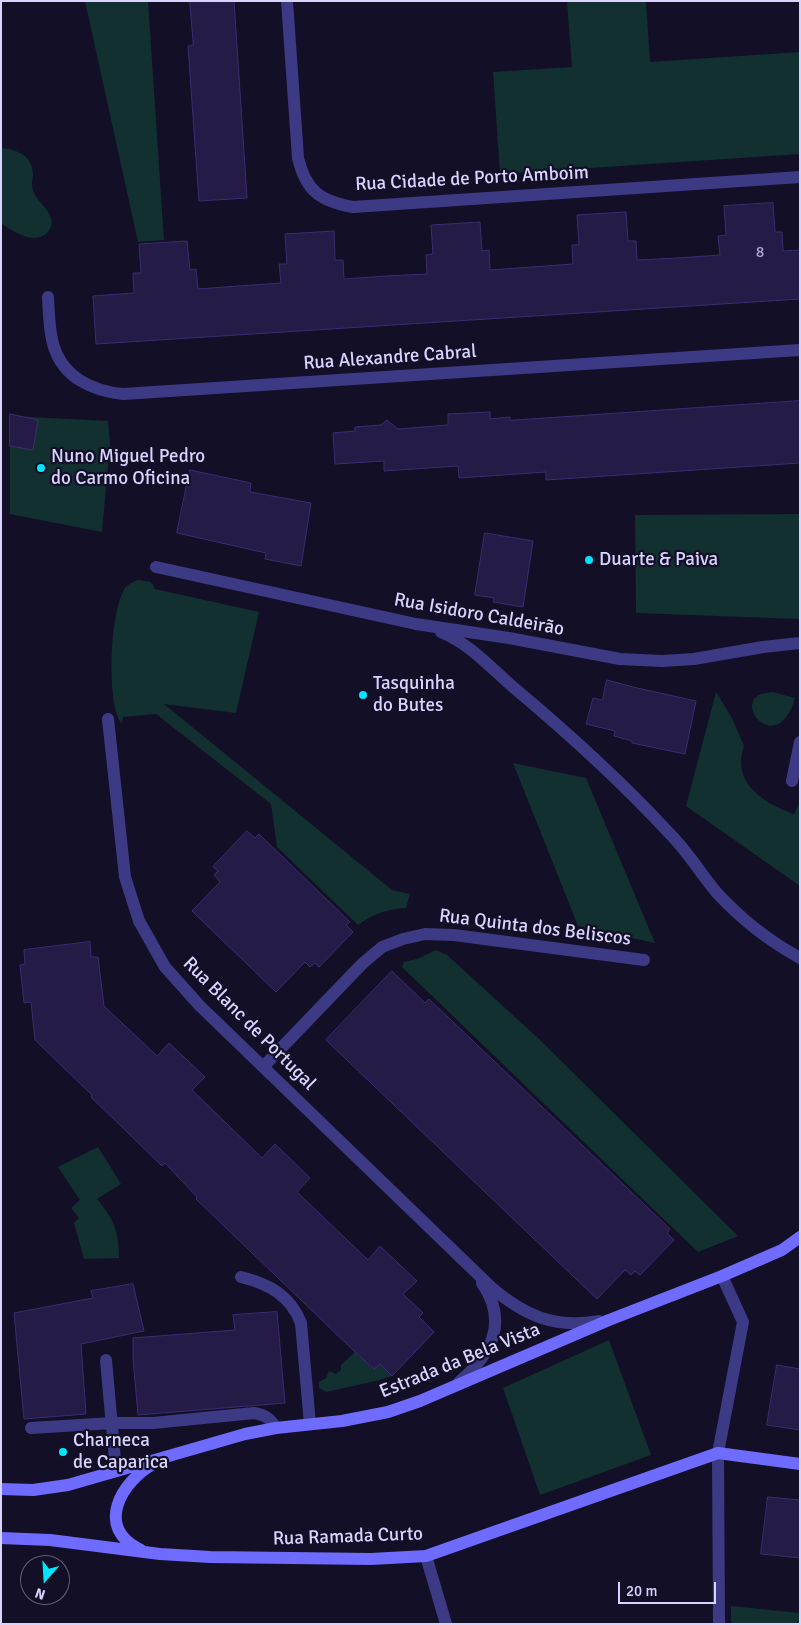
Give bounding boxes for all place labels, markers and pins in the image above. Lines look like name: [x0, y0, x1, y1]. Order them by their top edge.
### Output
place label: Nuno Miguel Pedro do Carmo Oficina: [51, 446, 205, 490]
marker: Nuno Miguel Pedro do Carmo Oficina: [35, 462, 47, 474]
place label: Duarte & Paiva: [599, 549, 718, 571]
marker: Duarte & Paiva: [583, 554, 595, 566]
place label: Tasquinha do Butes: [373, 673, 455, 717]
marker: Tasquinha do Butes: [357, 689, 369, 701]
place label: Charneca de Caparica: [73, 1430, 168, 1474]
marker: Charneca de Caparica: [57, 1446, 69, 1458]

